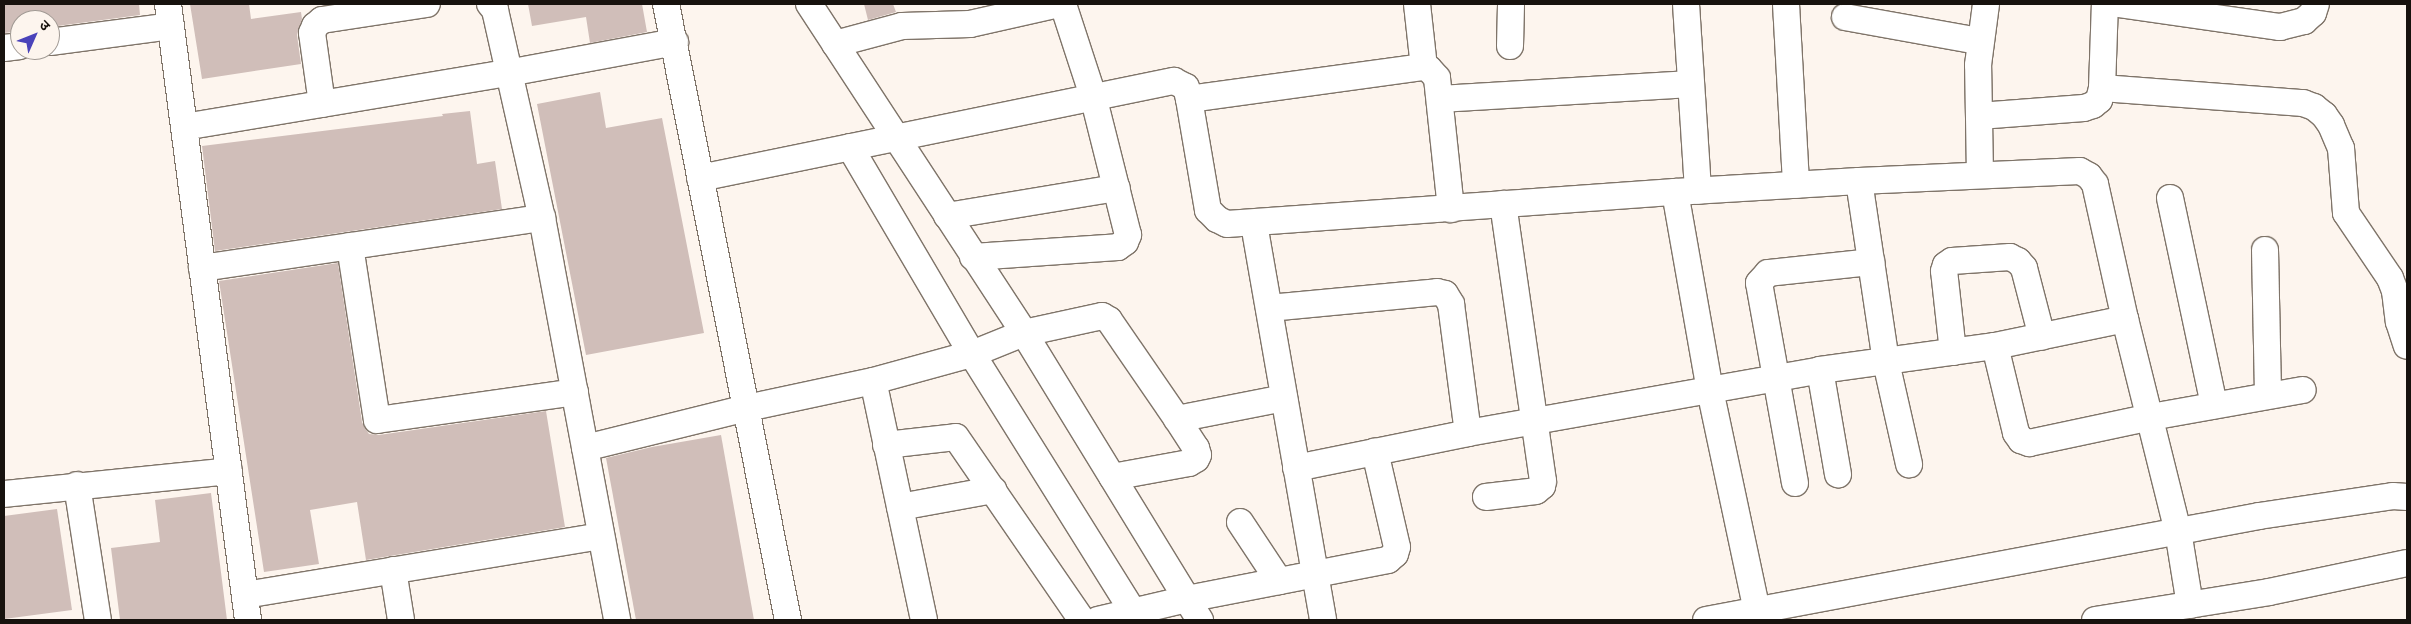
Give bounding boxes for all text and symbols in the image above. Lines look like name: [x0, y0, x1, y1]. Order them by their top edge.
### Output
north arrow: [10, 10, 60, 60]
text: उ: [36, 16, 54, 34]

